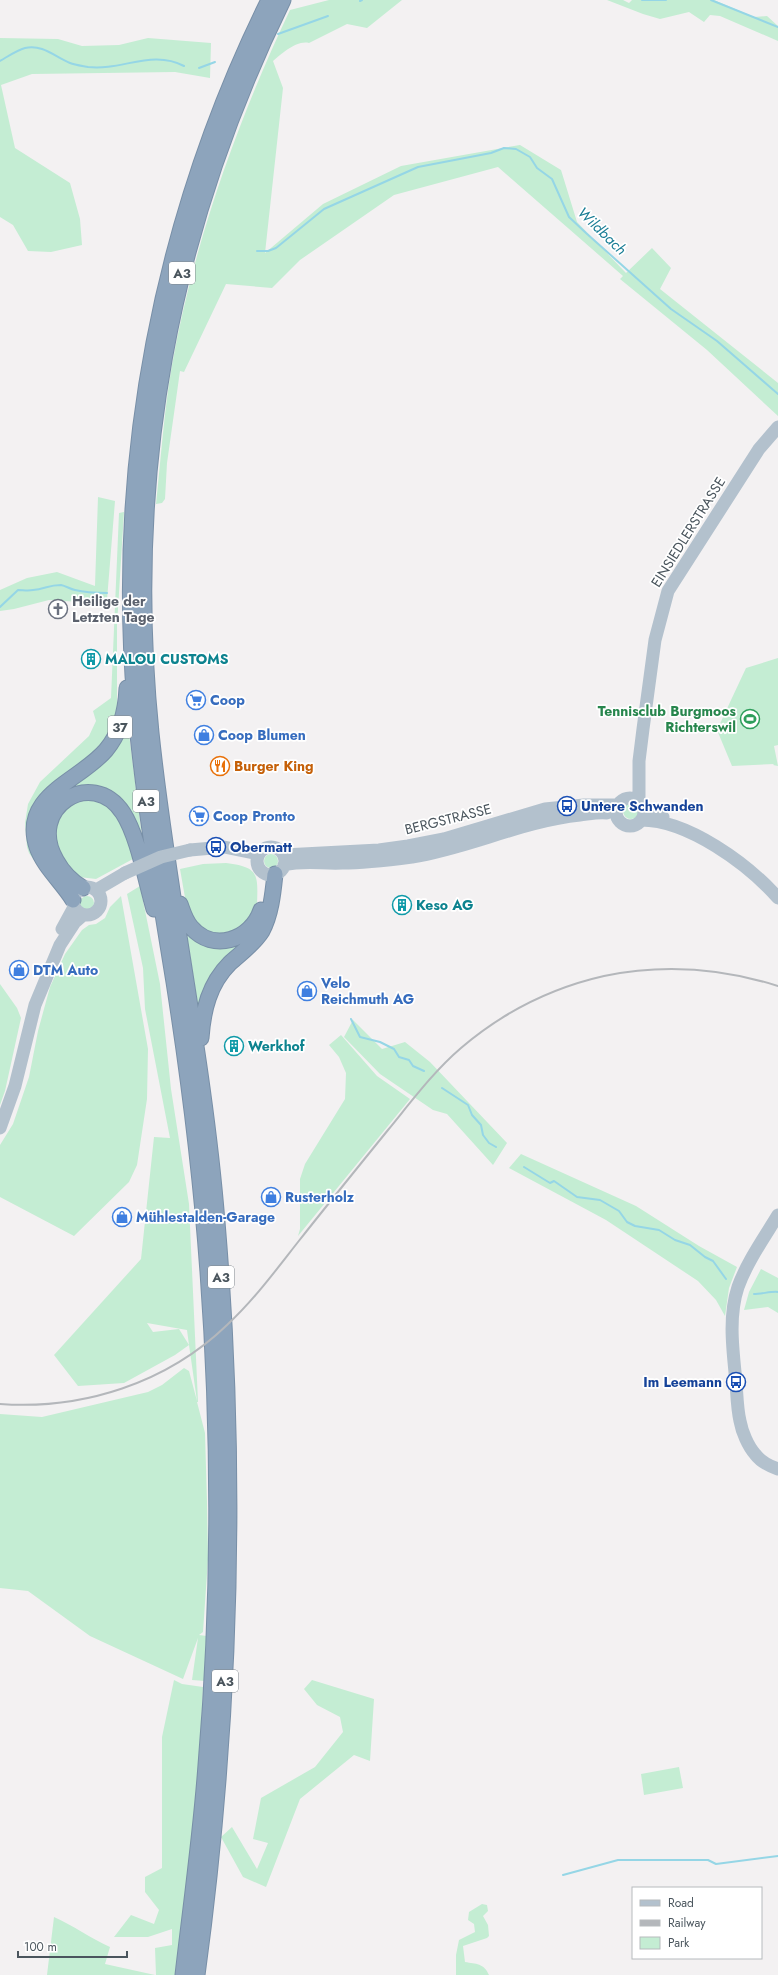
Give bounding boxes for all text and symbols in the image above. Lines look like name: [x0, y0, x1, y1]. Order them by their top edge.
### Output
water label: Wildbach: [572, 202, 632, 260]
road number: A3: [169, 262, 195, 284]
street label: EINSIEDLERSTRASSE: [646, 473, 730, 591]
place label: Heilige der Letzten Tage: [72, 591, 154, 627]
church icon: Heilige der Letzten Tage: [47, 598, 69, 620]
building icon: MALOU CUSTOMS: [80, 648, 102, 670]
place label: MALOU CUSTOMS: [105, 649, 229, 669]
supermarket icon: Coop: [185, 689, 207, 711]
place label: Coop: [210, 690, 245, 710]
place label: Tennisclub Burgmoos Richterswil: [598, 701, 737, 737]
sports icon: Tennisclub Burgmoos Richterswil: [739, 708, 761, 730]
road number: 37: [108, 716, 132, 738]
shop icon: Coop Blumen: [193, 724, 215, 746]
place label: Coop Blumen: [218, 725, 306, 745]
restaurant icon: Burger King: [209, 755, 231, 777]
place label: Burger King: [234, 756, 314, 776]
road number: A3: [133, 790, 159, 812]
bus stop icon: Untere Schwanden: [556, 795, 578, 817]
place label: Untere Schwanden: [581, 796, 704, 816]
street label: BERGSTRASSE: [403, 799, 493, 839]
supermarket icon: Coop Pronto: [188, 805, 210, 827]
place label: Coop Pronto: [213, 806, 295, 826]
bus stop icon: Obermatt: [205, 836, 227, 858]
place label: Obermatt: [230, 837, 292, 857]
building icon: Keso AG: [391, 894, 413, 916]
place label: Keso AG: [416, 895, 474, 915]
shop icon: DTM Auto: [8, 959, 30, 981]
place label: DTM Auto: [33, 960, 98, 980]
place label: Velo Reichmuth AG: [320, 973, 414, 1009]
shop icon: Velo Reichmuth AG: [296, 980, 318, 1002]
building icon: Werkhof: [223, 1035, 245, 1057]
place label: Werkhof: [248, 1036, 306, 1056]
shop icon: Rusterholz: [260, 1186, 282, 1208]
place label: Rusterholz: [285, 1187, 355, 1207]
shop icon: Mühlestalden-Garage: [111, 1206, 133, 1228]
place label: Mühlestalden-Garage: [136, 1207, 275, 1227]
road number: A3: [208, 1266, 234, 1288]
bus stop icon: Im Leemann: [725, 1371, 747, 1393]
place label: Im Leemann: [643, 1372, 722, 1392]
road number: A3: [212, 1670, 238, 1692]
legend: [632, 1887, 762, 1959]
text: Road: [668, 1894, 694, 1912]
text: Railway: [668, 1914, 706, 1932]
scale bar: [18, 1933, 127, 1959]
text: Park: [668, 1934, 690, 1952]
text: 100 m: [24, 1938, 57, 1956]

